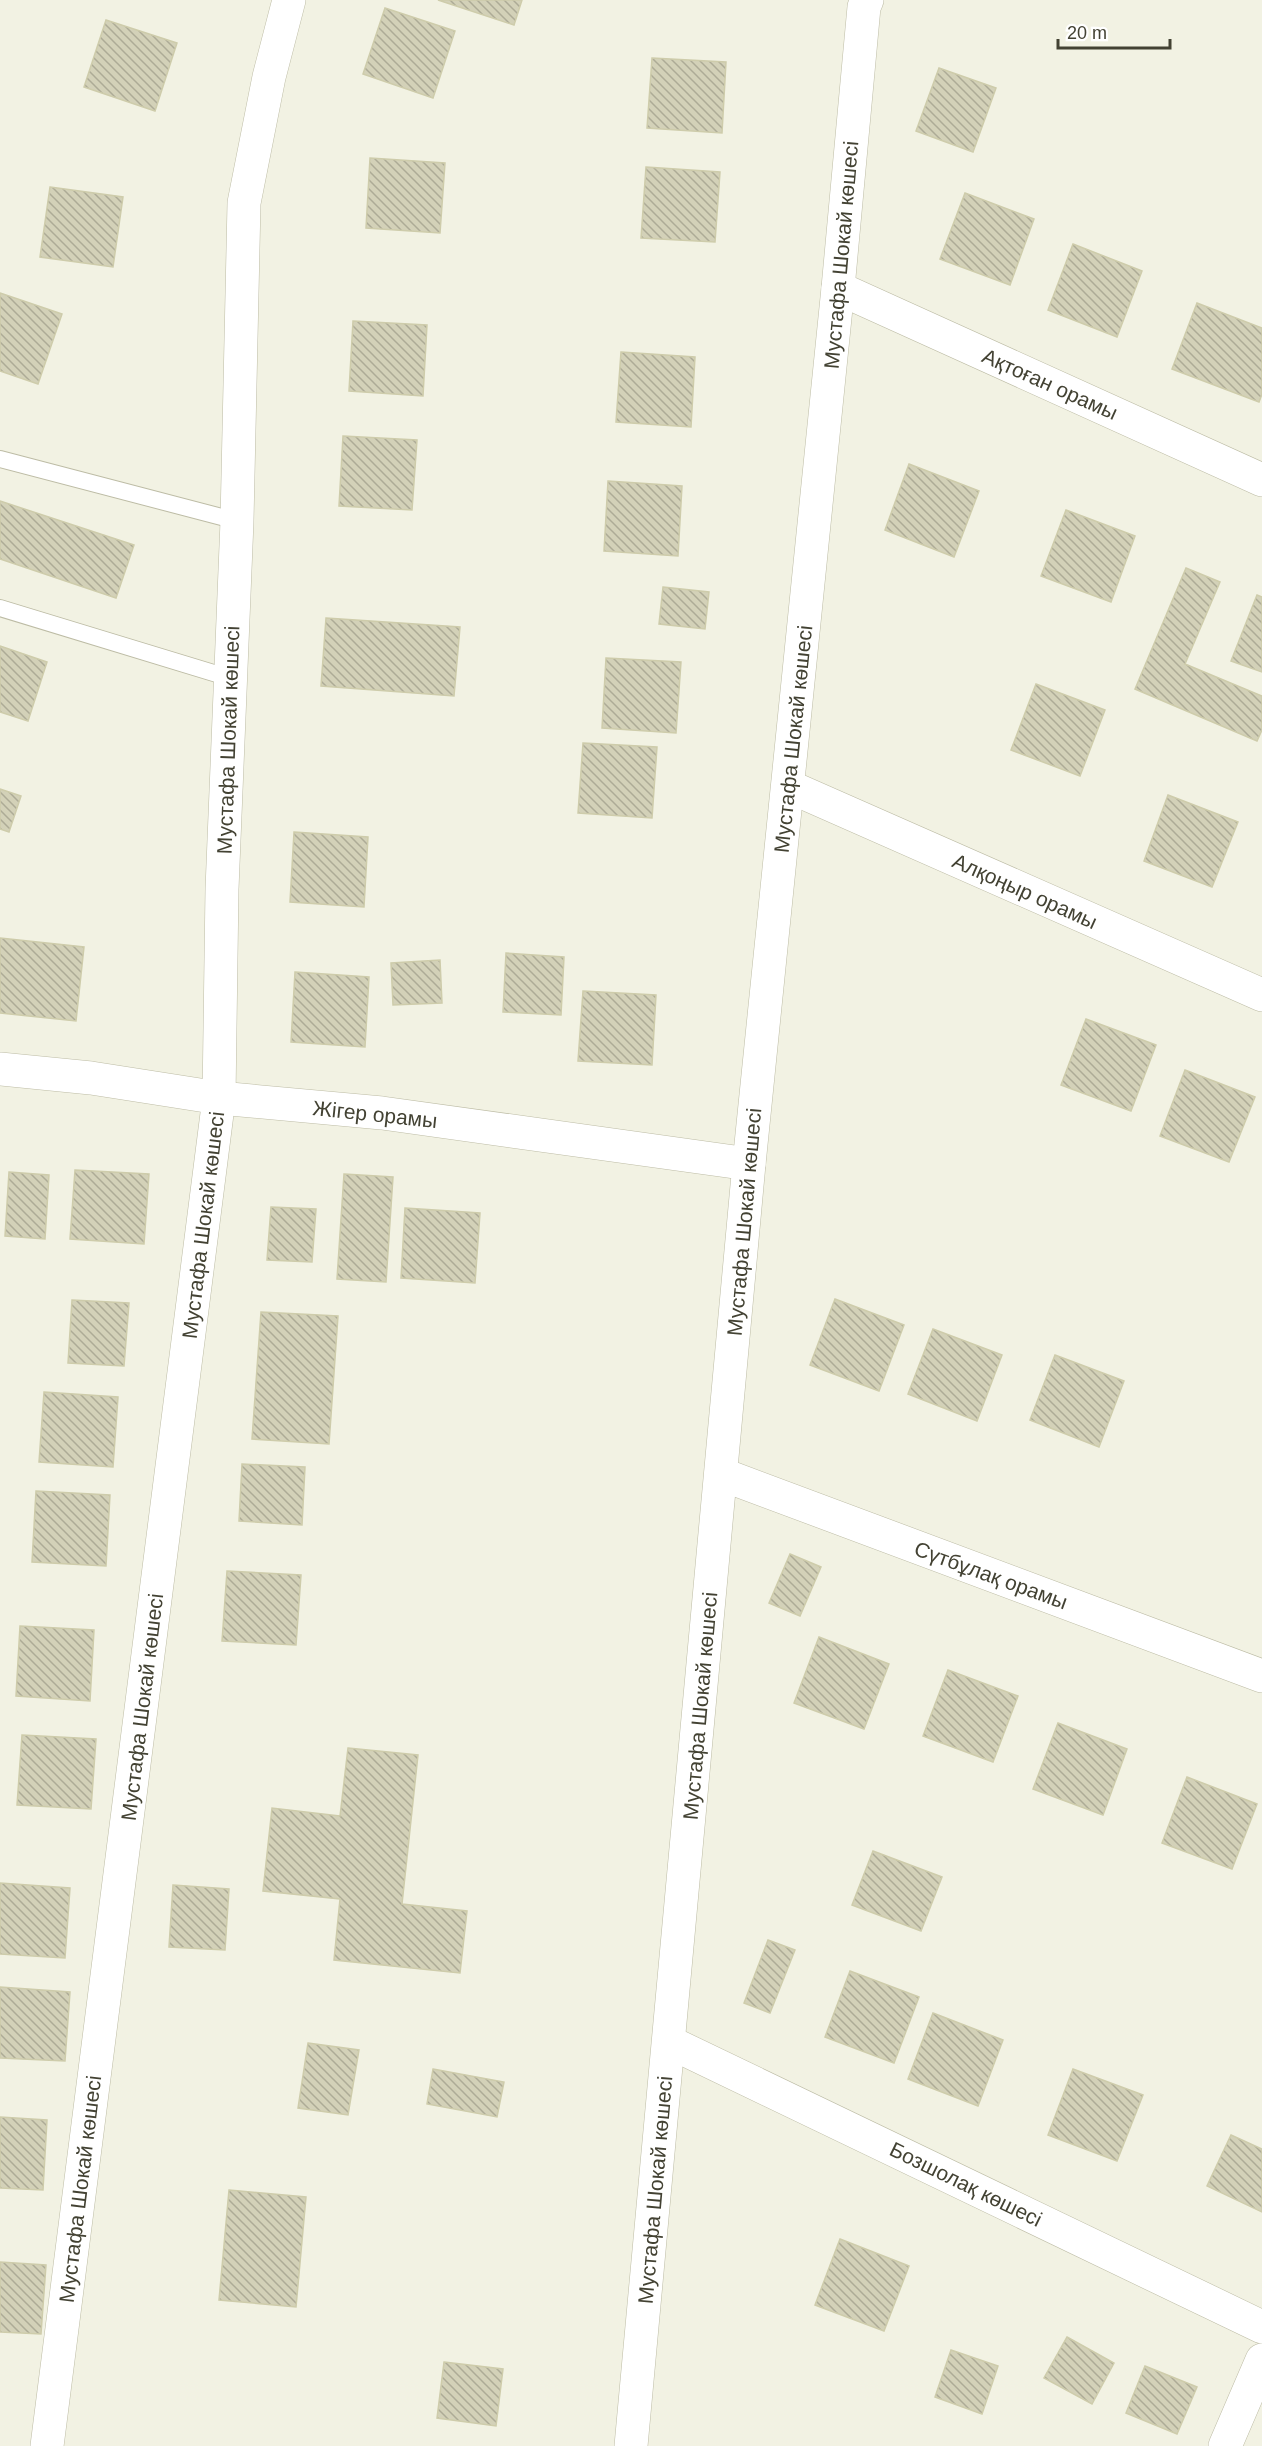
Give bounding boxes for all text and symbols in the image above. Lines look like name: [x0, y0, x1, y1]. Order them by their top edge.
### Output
scale bar: [1058, 12, 1170, 50]
text: 20 m: [1067, 23, 1107, 43]
street label: Мустафа Шокай көшесі: [820, 140, 862, 370]
street label: Ақтоған орамы: [979, 344, 1121, 424]
street label: Мустафа Шокай көшесі: [770, 624, 816, 854]
street label: Мустафа Шокай көшесі: [213, 625, 243, 855]
street label: Алқоңыр орамы: [949, 849, 1101, 933]
street label: Жігер орамы: [312, 1096, 438, 1132]
street label: Мустафа Шокай көшесі: [723, 1107, 765, 1337]
street label: Мустафа Шокай көшесі: [178, 1110, 228, 1340]
street label: Cүтбұлақ орамы: [911, 1537, 1071, 1613]
street label: Мустафа Шокай көшесі: [679, 1591, 721, 1821]
street label: Мустафа Шокай көшесі: [117, 1592, 167, 1822]
street label: Мустафа Шокай көшесі: [55, 2074, 105, 2304]
street label: Мустафа Шокай көшесі: [634, 2075, 676, 2305]
street label: Бозшолақ көшесі: [886, 2137, 1046, 2231]

